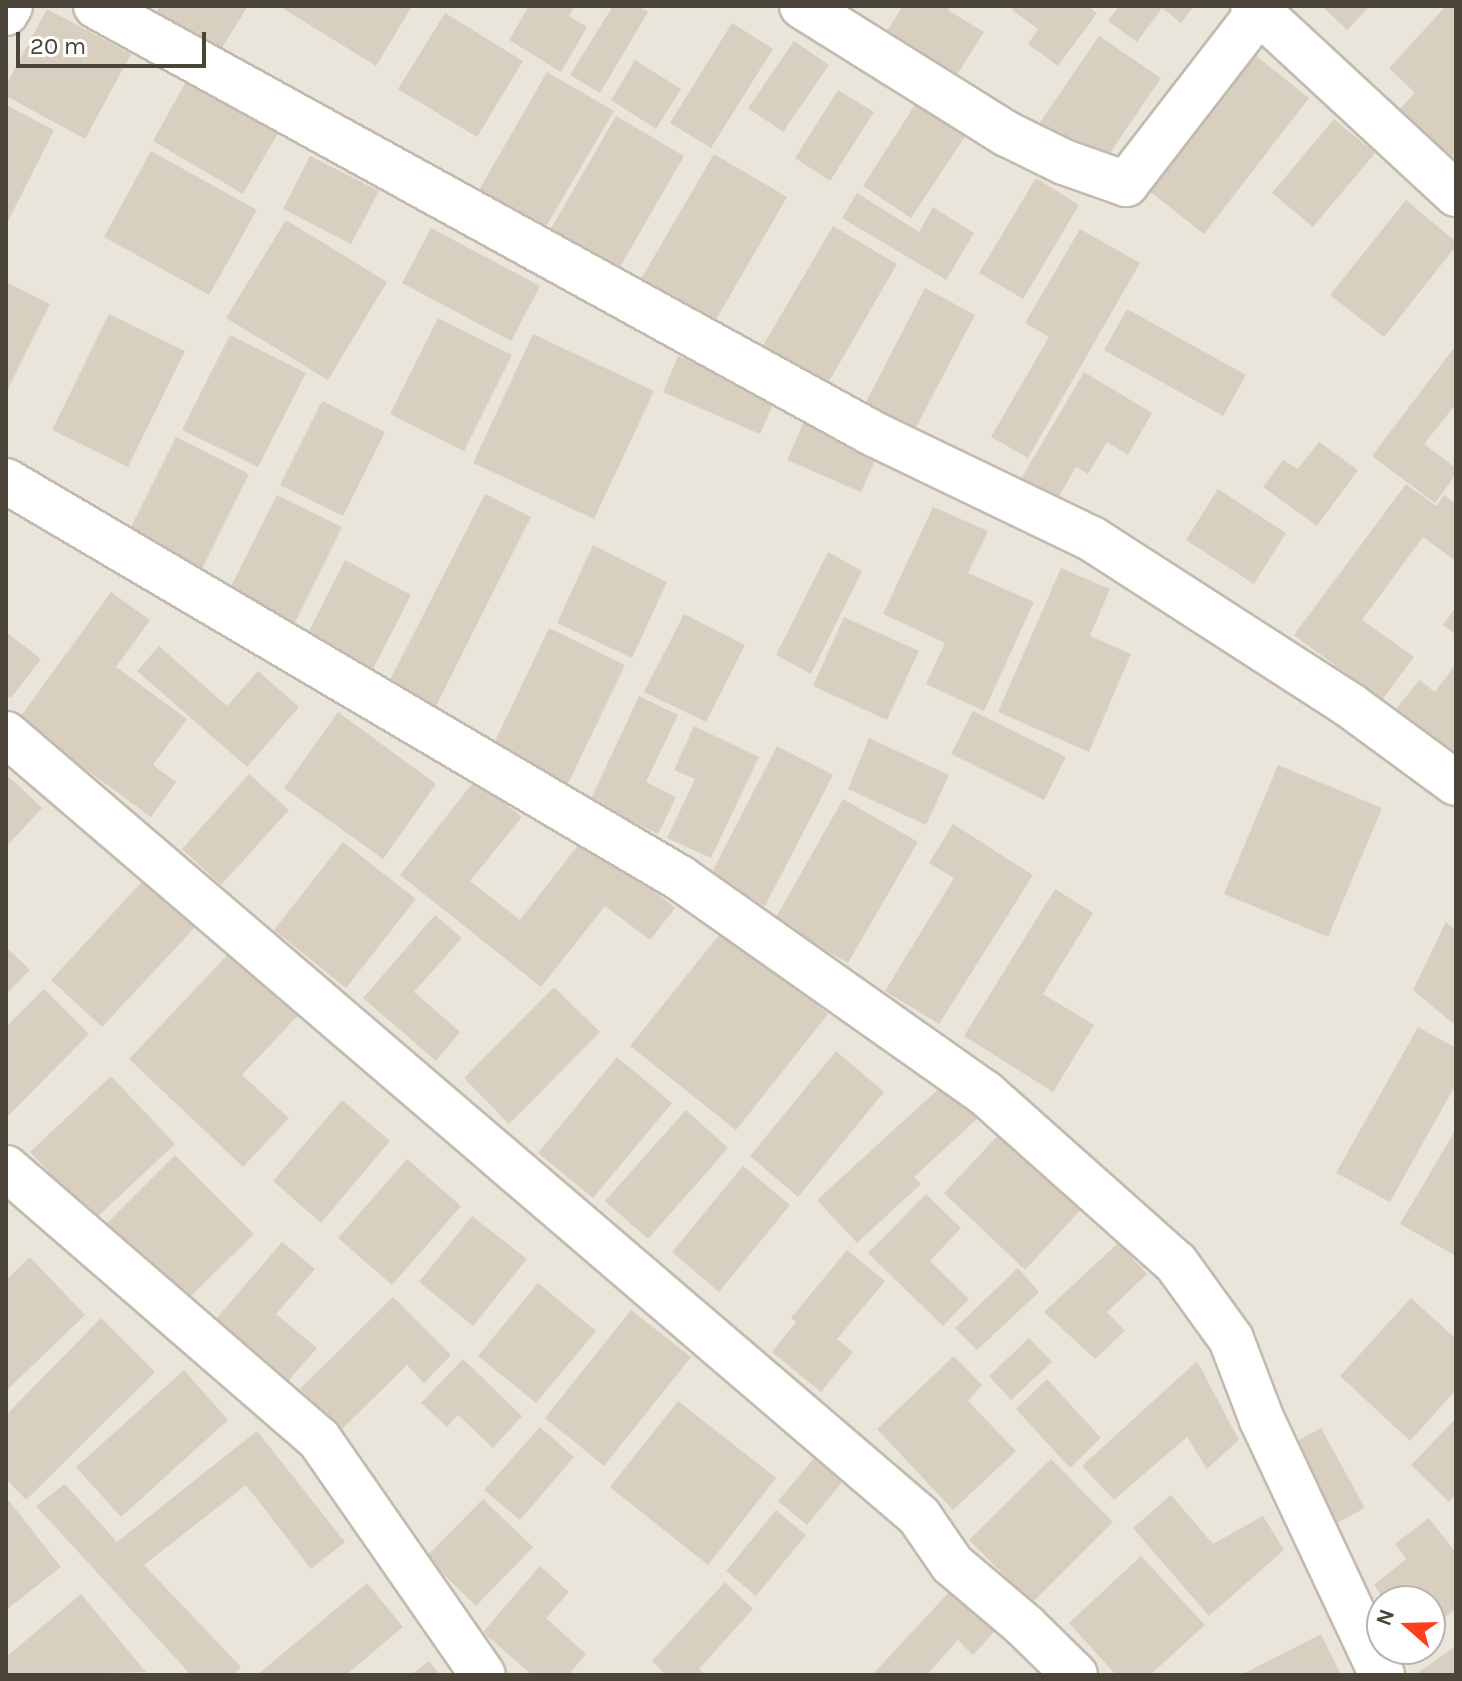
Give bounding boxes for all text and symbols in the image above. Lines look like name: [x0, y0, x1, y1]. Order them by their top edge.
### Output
scale bar: [20, 16, 210, 66]
text: 20 m: [30, 32, 86, 60]
north arrow: [1366, 1585, 1446, 1665]
text: N: [1370, 1606, 1400, 1629]

